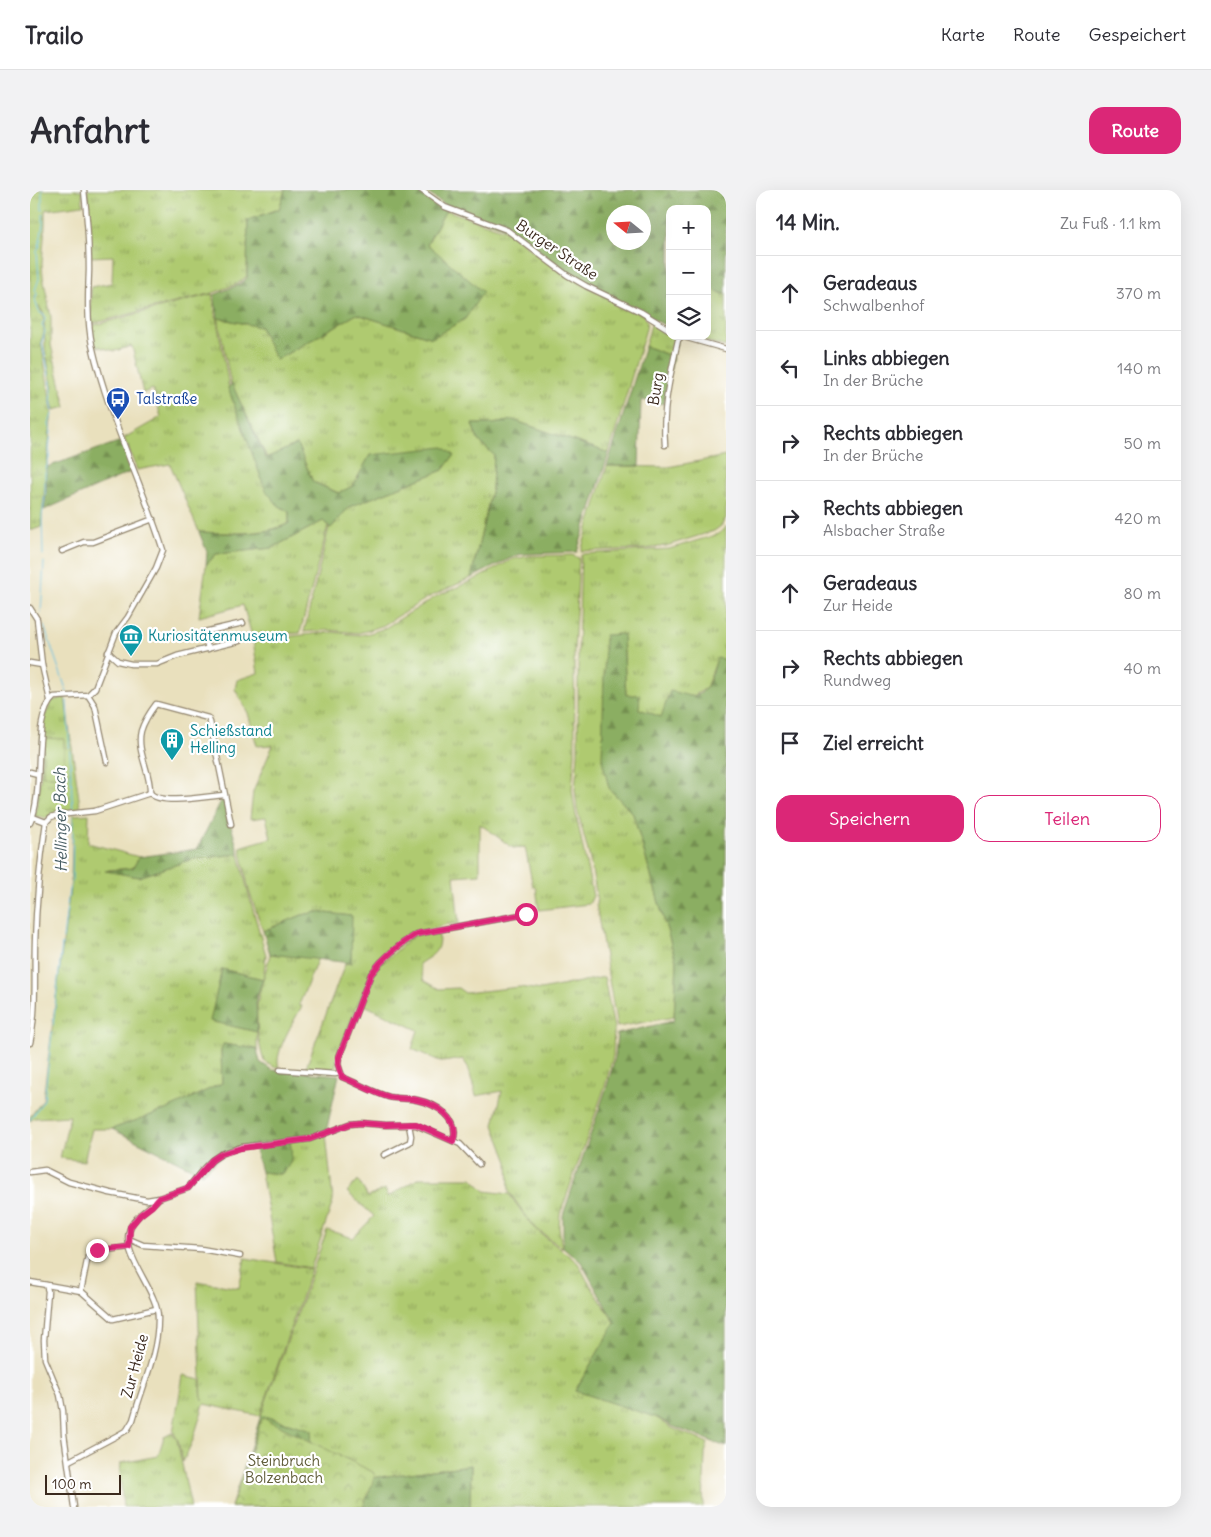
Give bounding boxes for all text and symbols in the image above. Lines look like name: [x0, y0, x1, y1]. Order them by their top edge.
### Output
text: Trailo: [25, 20, 83, 50]
text: Karte: [941, 23, 985, 46]
text: Route: [1013, 23, 1060, 46]
text: Gespeichert: [1088, 23, 1186, 46]
button: Route: [1089, 107, 1181, 154]
text: Anfahrt: [30, 108, 150, 152]
north arrow: [606, 205, 651, 250]
map controls: [666, 205, 711, 340]
button: +: [666, 205, 711, 250]
text: 14 Min.: [776, 209, 840, 236]
text: Zu Fuß · 1.1 km: [1060, 213, 1161, 233]
street label: Burger Straße: [513, 215, 602, 284]
button: −: [666, 250, 711, 295]
text: Geradeaus: [823, 271, 917, 295]
icon: ahead: [776, 279, 804, 307]
text: 370 m: [1116, 283, 1161, 303]
button: layers: [666, 295, 711, 340]
text: Schwalbenhof: [823, 295, 925, 315]
text: Links abbiegen: [823, 346, 950, 370]
icon: left: [776, 354, 804, 382]
text: 140 m: [1117, 358, 1161, 378]
text: In der Brüche: [823, 370, 924, 390]
street label: Burg: [644, 371, 667, 407]
bus stop icon: Talstraße: [105, 386, 131, 420]
place label: Talstraße: [136, 389, 197, 408]
text: Rechts abbiegen: [823, 421, 963, 445]
icon: right: [776, 429, 804, 457]
text: 50 m: [1123, 433, 1161, 453]
text: In der Brüche: [823, 445, 924, 465]
text: Rechts abbiegen: [823, 496, 963, 520]
icon: right: [776, 504, 804, 532]
text: 420 m: [1115, 508, 1161, 528]
text: Alsbacher Straße: [823, 520, 945, 540]
text: Geradeaus: [823, 571, 917, 595]
icon: ahead: [776, 579, 804, 607]
text: 80 m: [1123, 583, 1161, 603]
text: Zur Heide: [823, 595, 893, 615]
museum icon: Kuriositätenmuseum: [118, 623, 144, 657]
place label: Kuriositätenmuseum: [148, 626, 288, 645]
text: Rechts abbiegen: [823, 646, 963, 670]
icon: right: [776, 654, 804, 682]
text: 40 m: [1123, 658, 1161, 678]
text: Rundweg: [823, 670, 891, 690]
place label: Schießstand Helling: [190, 721, 272, 757]
building icon: Schießstand Helling: [159, 727, 185, 761]
icon: arrive: [776, 729, 804, 757]
text: Ziel erreicht: [823, 731, 924, 755]
water label: Hellinger Bach: [49, 767, 71, 873]
button: Speichern: [776, 795, 964, 842]
button: Teilen: [974, 795, 1161, 842]
route start: [515, 903, 538, 926]
route end: [86, 1239, 109, 1262]
street label: Zur Heide: [117, 1332, 152, 1400]
park label: Steinbruch Bolzenbach: [245, 1451, 324, 1487]
scale bar: [45, 1472, 121, 1495]
text: 100 m: [52, 1475, 92, 1493]

